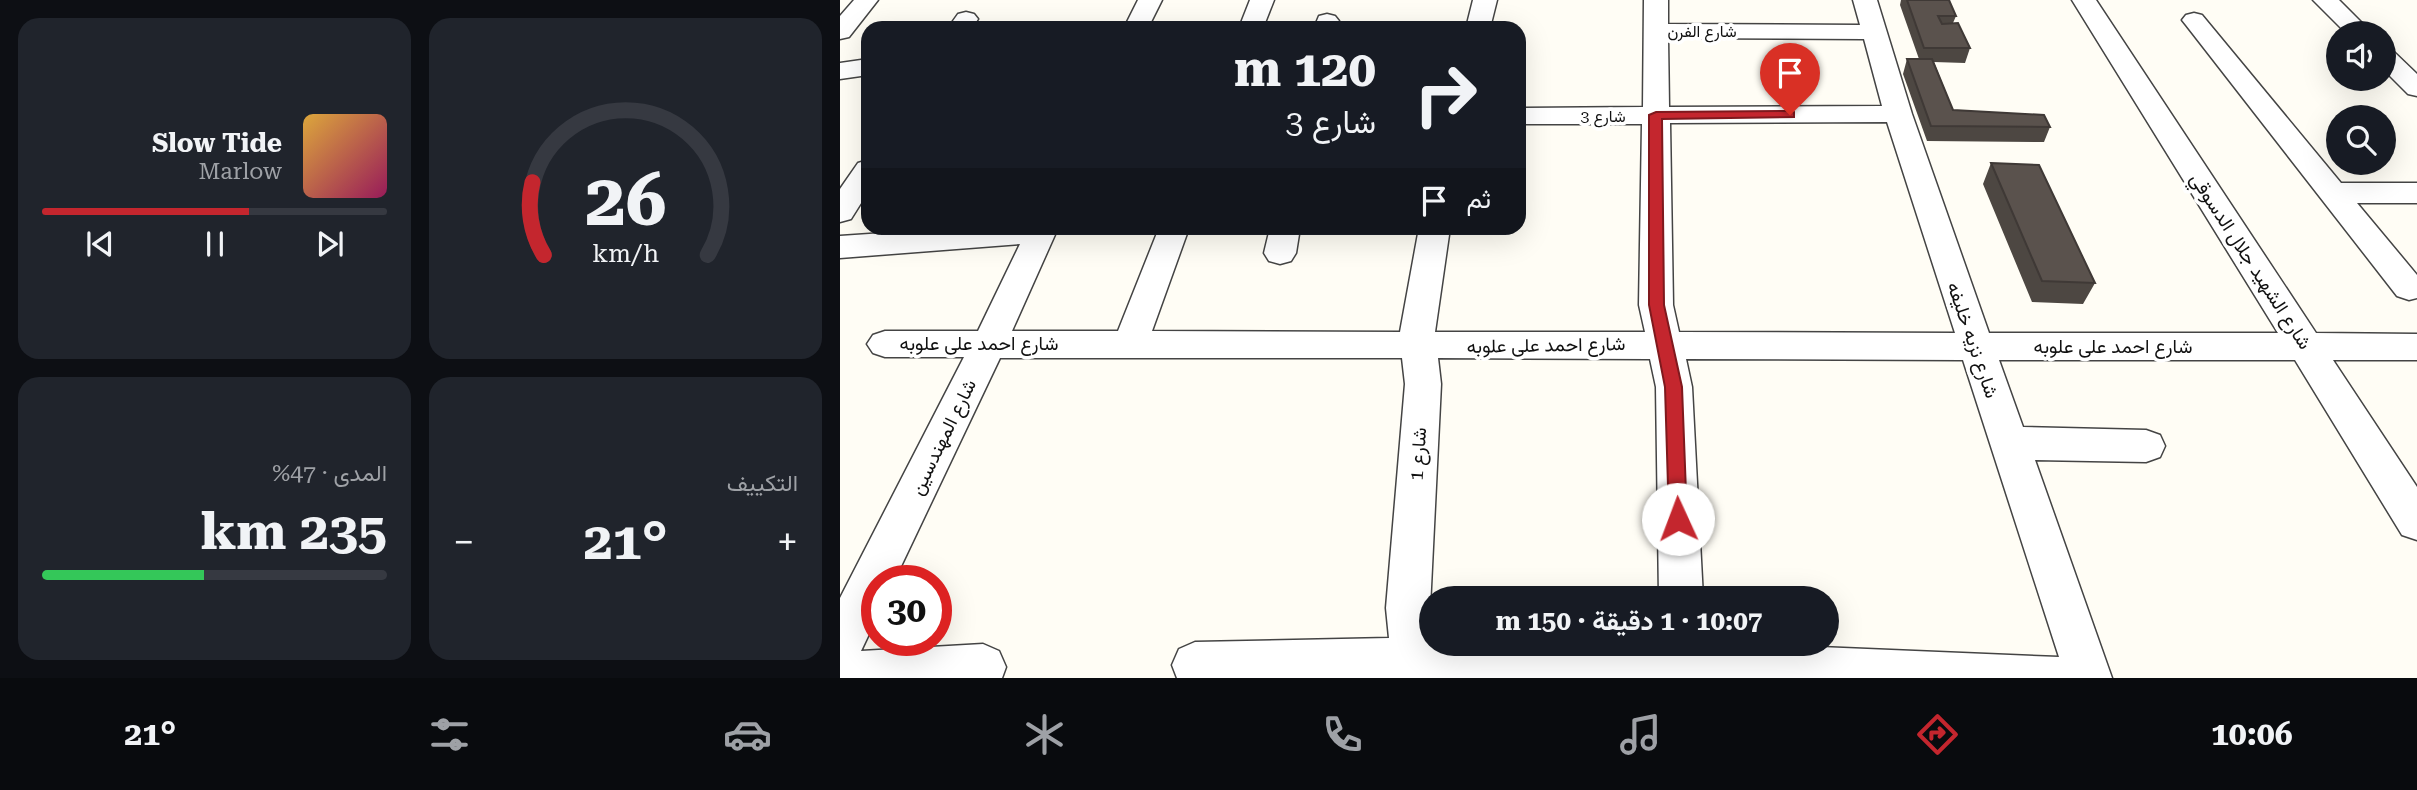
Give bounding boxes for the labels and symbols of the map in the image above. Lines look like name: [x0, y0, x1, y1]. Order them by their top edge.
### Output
street label: شارع الفرن: [1667, 22, 1737, 43]
pin: [1760, 43, 1820, 115]
street label: شارع 3: [1580, 107, 1626, 128]
street label: شارع الشهيد جلال الدسوقي: [2182, 168, 2317, 356]
street label: شارع نزيه خليفه: [1941, 279, 2004, 401]
street label: شارع احمد على علوبه: [900, 332, 1058, 356]
street label: شارع احمد على علوبه: [1466, 332, 1626, 359]
street label: شارع احمد على علوبه: [2034, 335, 2192, 359]
street label: شارع المهندسين: [905, 375, 982, 499]
street label: شارع 1: [1405, 426, 1432, 482]
position arrow: [1641, 482, 1715, 556]
speed limit sign: 30: [861, 565, 952, 656]

